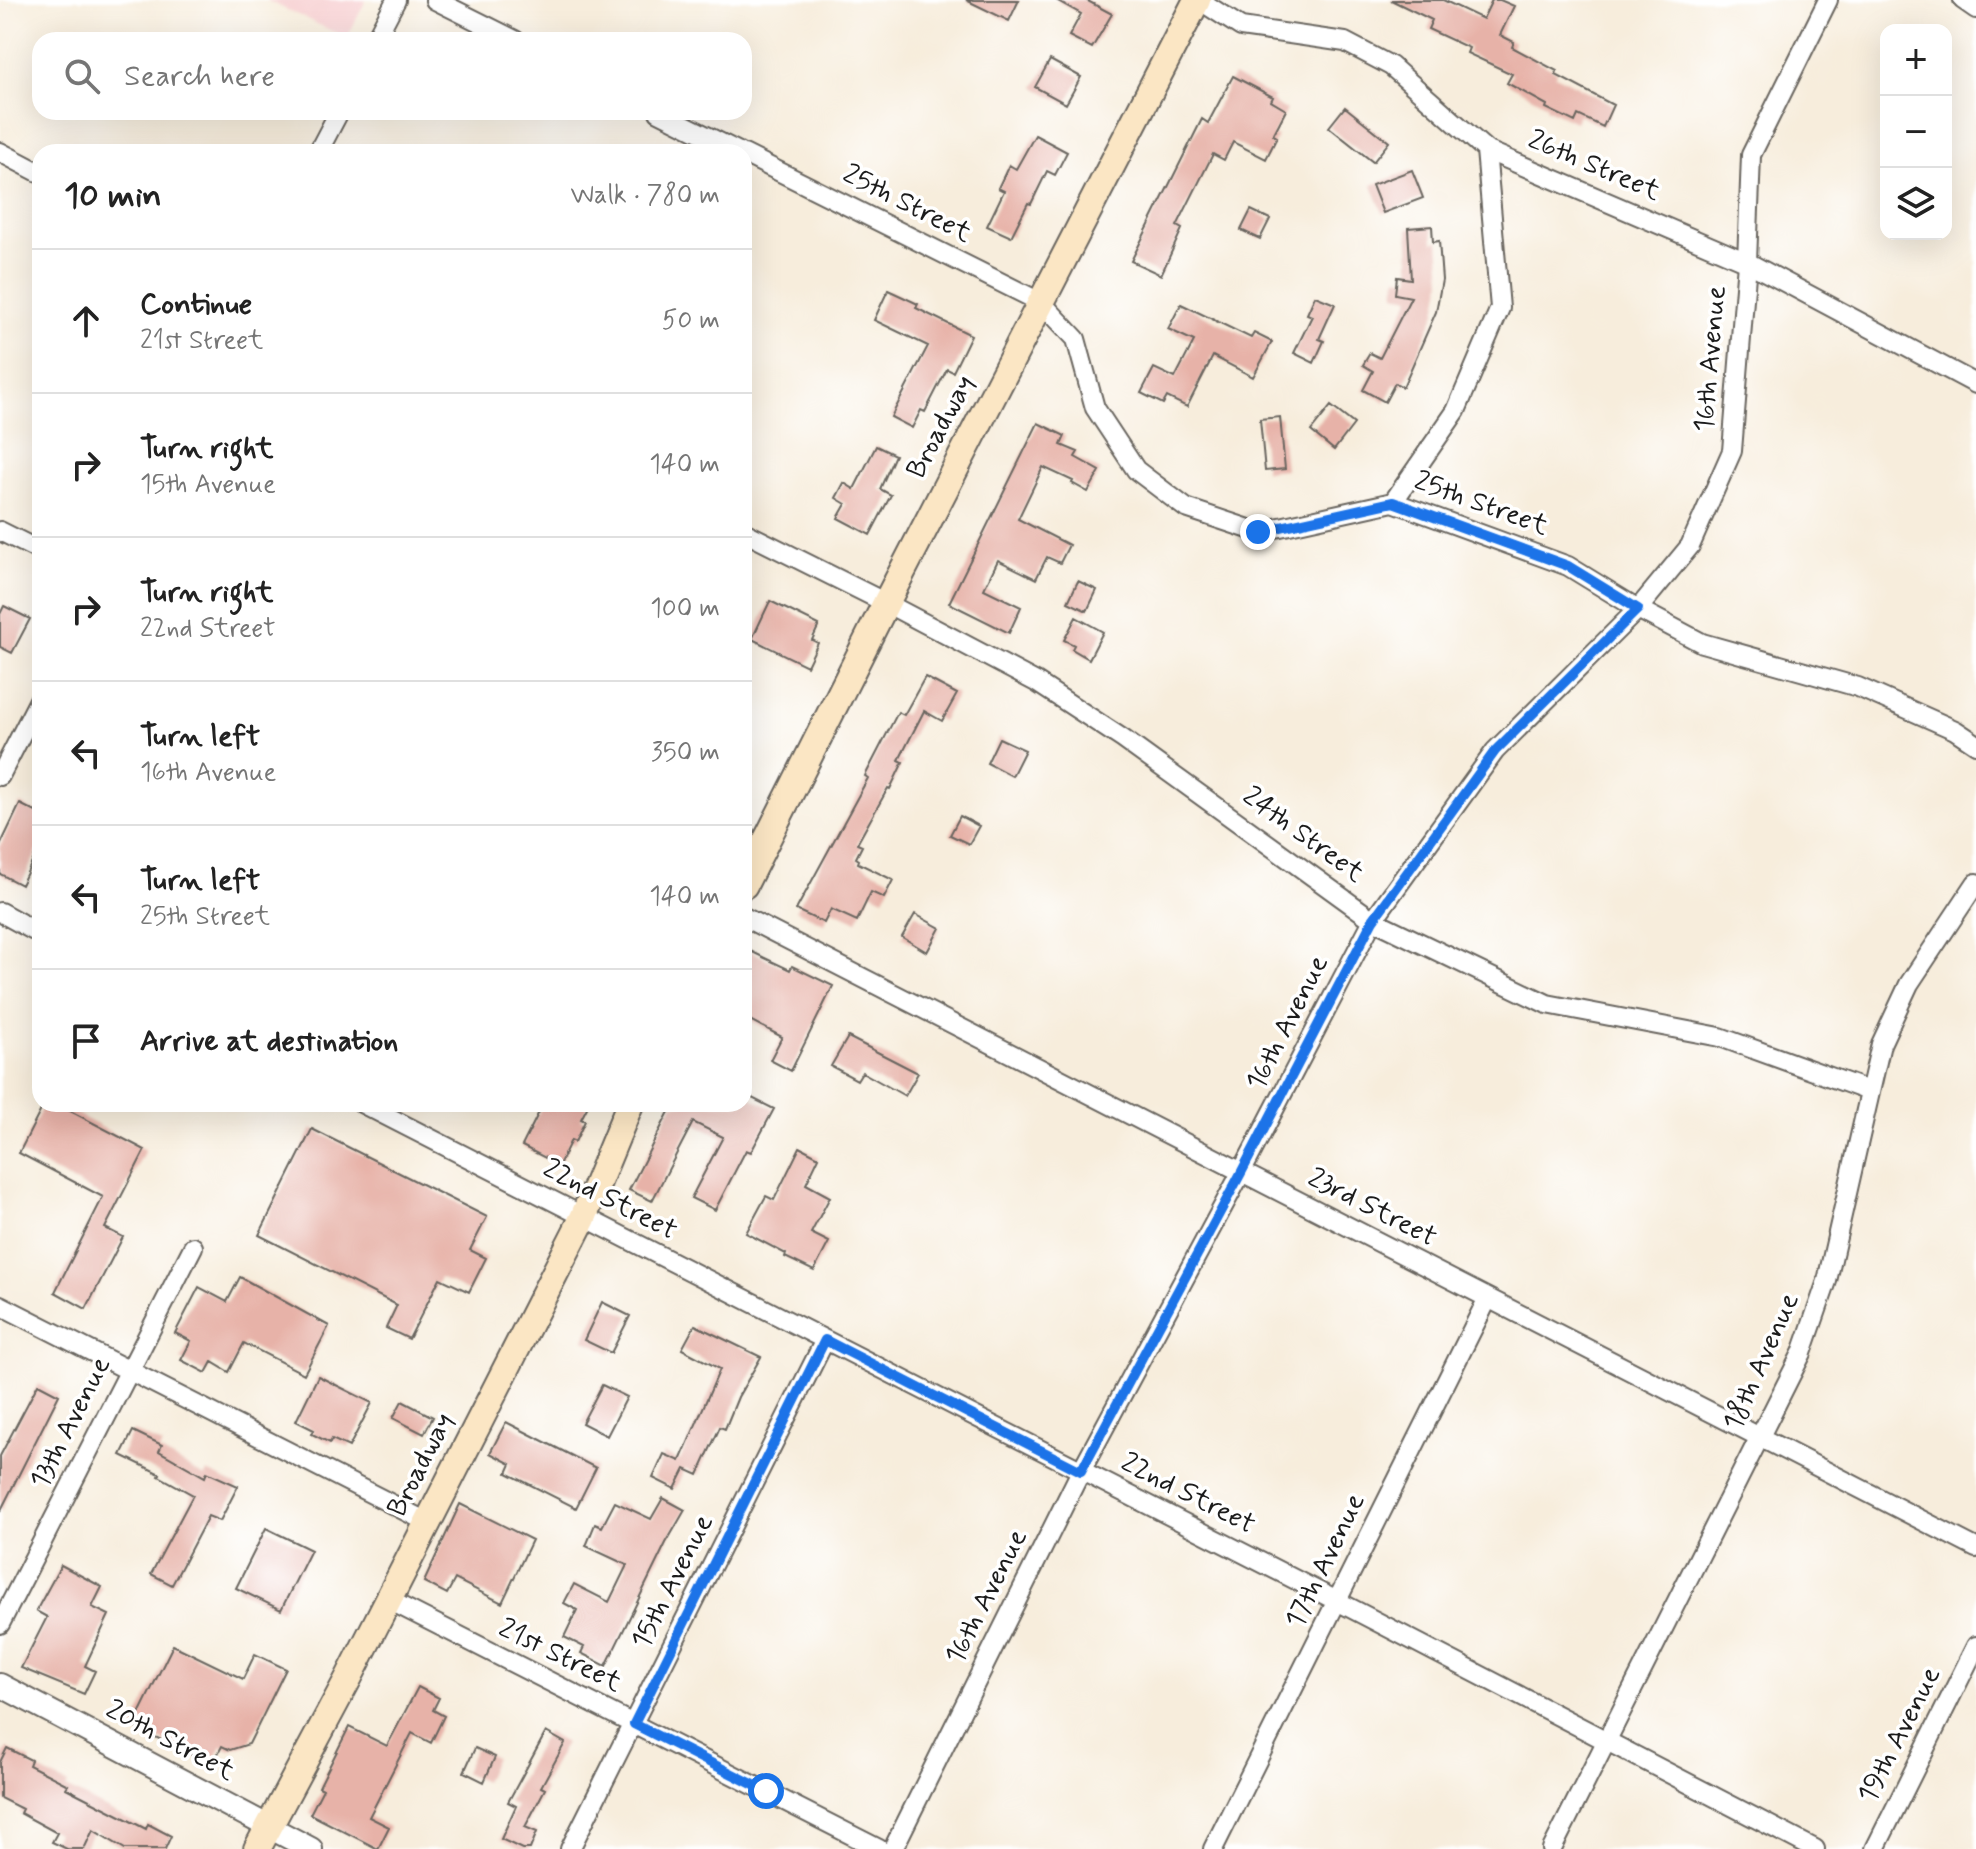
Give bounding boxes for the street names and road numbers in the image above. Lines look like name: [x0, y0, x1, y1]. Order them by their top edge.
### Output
street label: 26th Street: [1522, 122, 1666, 211]
street label: 25th Street: [836, 156, 978, 252]
street label: 16th Avenue: [1686, 284, 1736, 434]
street label: Broadway: [898, 369, 984, 485]
street label: 25th Street: [1409, 463, 1554, 546]
street label: 24th Street: [1235, 778, 1372, 892]
street label: 16th Avenue: [1238, 949, 1338, 1097]
street label: 22nd Street: [537, 1150, 683, 1250]
street label: 23rd Street: [1301, 1160, 1443, 1256]
street label: 18th Avenue: [1715, 1287, 1809, 1437]
street label: 13th Avenue: [22, 1351, 120, 1495]
street label: Broadway: [379, 1407, 463, 1523]
street label: 22nd Street: [1115, 1444, 1261, 1544]
street label: 17th Avenue: [1277, 1488, 1375, 1634]
street label: 15th Avenue: [623, 1508, 723, 1656]
street label: 16th Avenue: [937, 1523, 1037, 1671]
street label: 21st Street: [492, 1610, 628, 1702]
street label: 19th Avenue: [1850, 1661, 1950, 1809]
street label: 20th Street: [99, 1692, 241, 1791]

